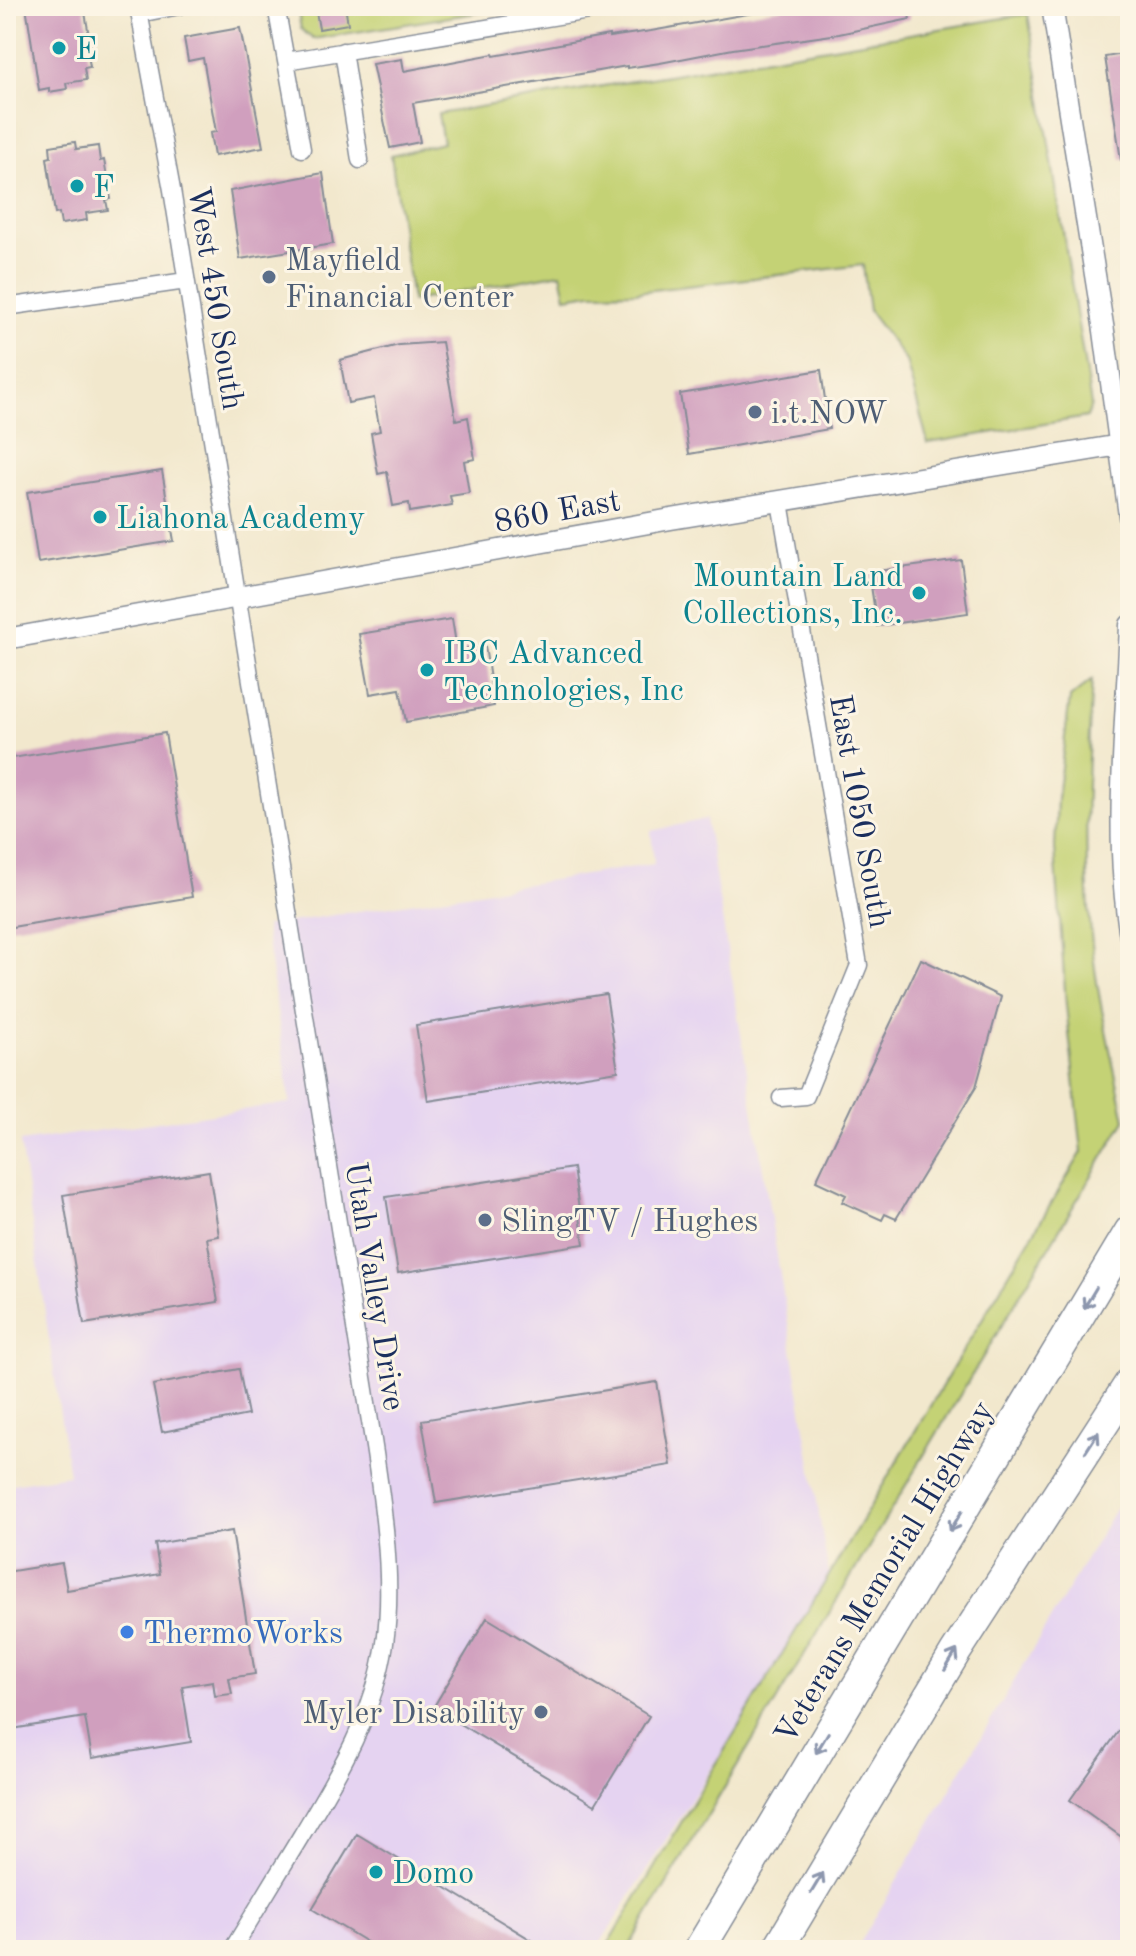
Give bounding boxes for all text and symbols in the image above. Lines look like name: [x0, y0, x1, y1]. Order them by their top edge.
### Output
place label: E: [75, 35, 97, 67]
marker: E: [50, 39, 68, 57]
place label: F: [93, 173, 115, 205]
marker: F: [68, 177, 86, 195]
street label: West 450 South: [181, 184, 248, 413]
place label: Mayfield Financial Center: [285, 246, 514, 315]
marker: Mayfield Financial Center: [260, 268, 278, 286]
place label: i.t.NOW: [771, 399, 887, 431]
marker: i.t.NOW: [746, 403, 764, 421]
street label: 860 East: [492, 486, 623, 540]
place label: Liahona Academy: [116, 504, 365, 536]
marker: Liahona Academy: [91, 508, 109, 526]
place label: Mountain Land Collections, Inc.: [682, 562, 903, 631]
marker: Mountain Land Collections, Inc.: [910, 584, 928, 602]
place label: IBC Advanced Technologies, Inc: [443, 639, 684, 708]
marker: IBC Advanced Technologies, Inc: [418, 661, 436, 679]
street label: East 1050 South: [822, 692, 894, 931]
street label: Utah Valley Drive: [338, 1160, 408, 1413]
place label: SlingTV / Hughes: [501, 1207, 758, 1239]
marker: SlingTV / Hughes: [476, 1211, 494, 1229]
one-way arrow: [1082, 1286, 1098, 1309]
street label: Veterans Memorial Highway: [770, 1396, 1001, 1751]
one-way arrow: [1084, 1431, 1100, 1454]
one-way arrow: [948, 1509, 964, 1532]
place label: ThermoWorks: [143, 1619, 343, 1651]
marker: ThermoWorks: [118, 1623, 136, 1641]
one-way arrow: [943, 1649, 959, 1672]
place label: Myler Disability: [302, 1699, 525, 1731]
marker: Myler Disability: [532, 1703, 550, 1721]
one-way arrow: [814, 1732, 830, 1755]
place label: Domo: [392, 1859, 474, 1891]
marker: Domo: [367, 1863, 385, 1881]
one-way arrow: [809, 1872, 825, 1895]

